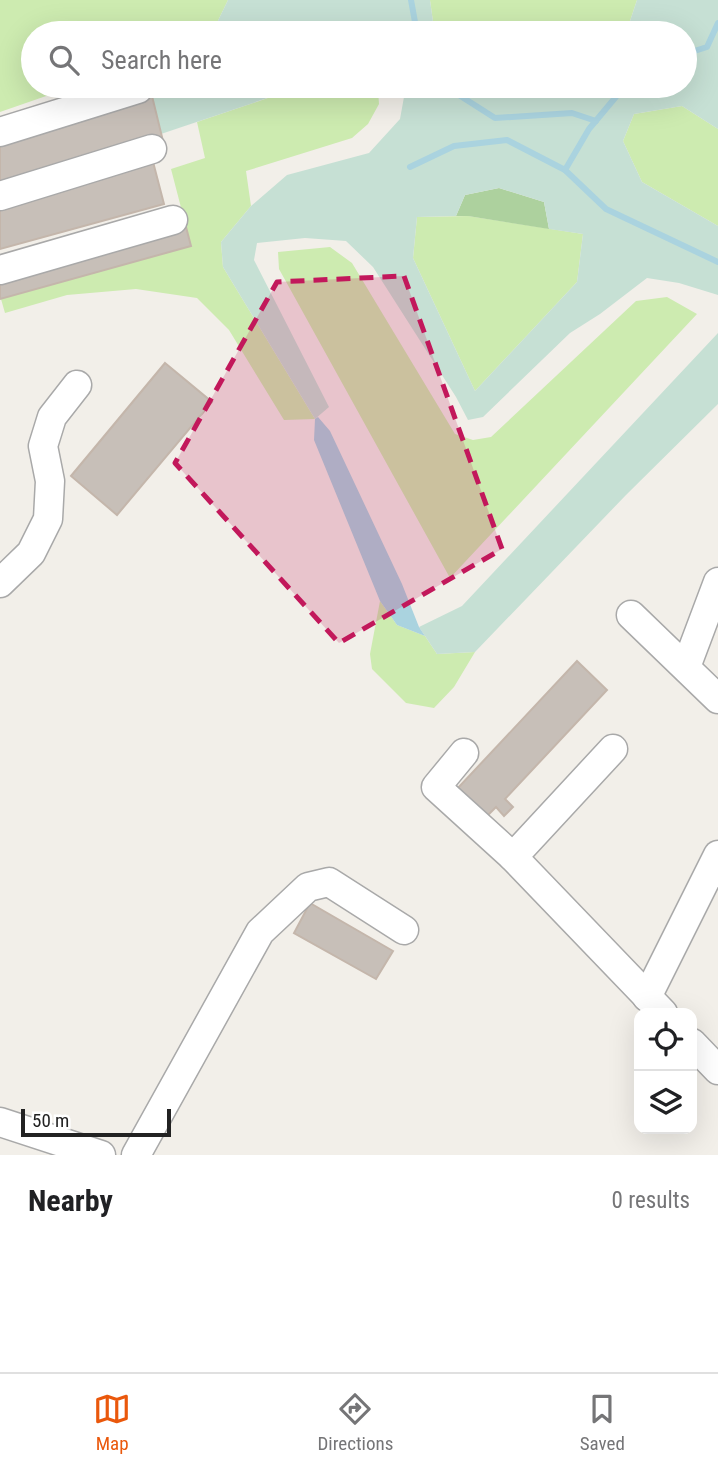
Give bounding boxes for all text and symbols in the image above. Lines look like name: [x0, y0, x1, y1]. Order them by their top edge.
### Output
search box: [21, 21, 697, 98]
icon: search: [45, 41, 83, 79]
text: Search here: [101, 45, 222, 75]
map controls: [634, 1008, 697, 1134]
button: locate: [634, 1008, 697, 1071]
button: layers: [634, 1071, 697, 1134]
scale bar: [21, 1106, 172, 1138]
text: 50 m: [32, 1109, 69, 1132]
text: Nearby: [28, 1183, 113, 1218]
text: 0 results: [612, 1187, 690, 1214]
tab: Map: [93, 1390, 131, 1455]
tab: Directions: [317, 1390, 393, 1455]
tab: Saved: [580, 1390, 625, 1455]

